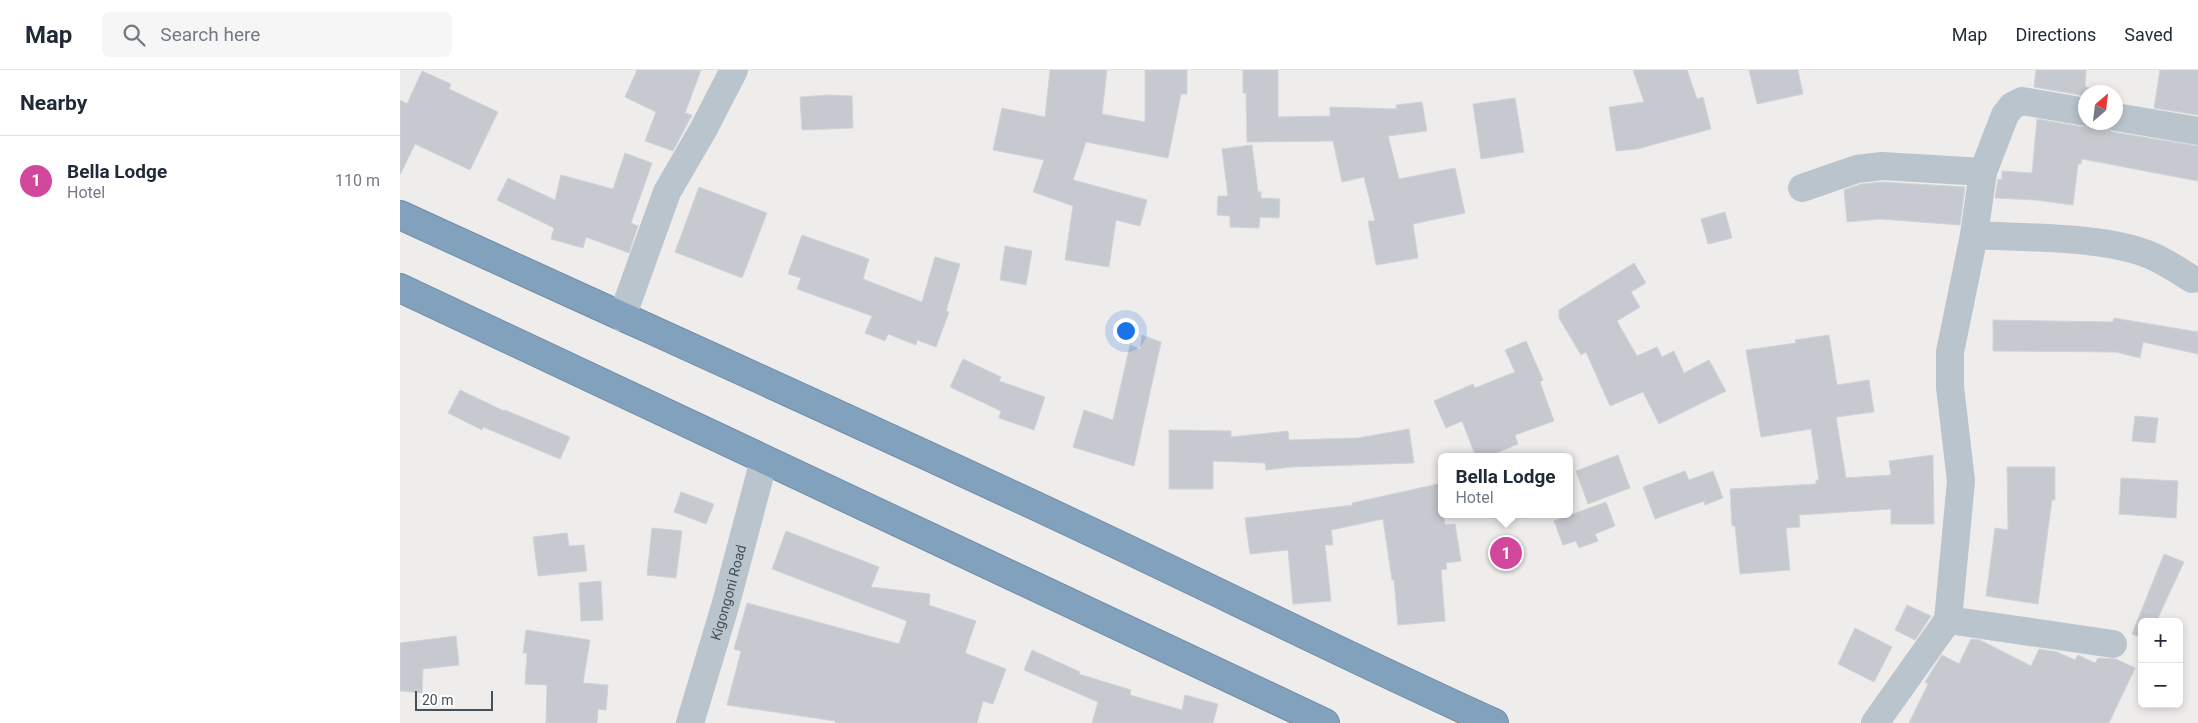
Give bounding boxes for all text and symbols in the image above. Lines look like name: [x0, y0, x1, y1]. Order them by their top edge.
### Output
search box: [102, 12, 452, 57]
text: Map: [25, 21, 72, 49]
icon: search: [120, 21, 148, 49]
text: Search here: [160, 23, 260, 46]
text: Map: [1952, 24, 1987, 45]
text: Directions: [2015, 24, 2096, 45]
text: Saved: [2124, 24, 2173, 45]
north arrow: [2078, 85, 2123, 130]
text: Nearby: [20, 91, 87, 115]
text: Bella Lodge: [67, 160, 167, 183]
text: 1: [31, 171, 41, 190]
text: 110 m: [335, 171, 380, 190]
text: Hotel: [67, 183, 105, 202]
your location: [1113, 318, 1139, 344]
popup: [1438, 453, 1573, 518]
text: Bella Lodge: [1455, 465, 1556, 488]
text: Hotel: [1455, 488, 1494, 507]
pin: 1: [1490, 534, 1522, 572]
street label: Kigongoni Road: [707, 543, 749, 642]
map controls: [2138, 618, 2183, 708]
button: +: [2138, 618, 2183, 663]
button: −: [2138, 663, 2183, 708]
scale bar: [415, 688, 492, 711]
text: 20 m: [422, 692, 454, 708]

